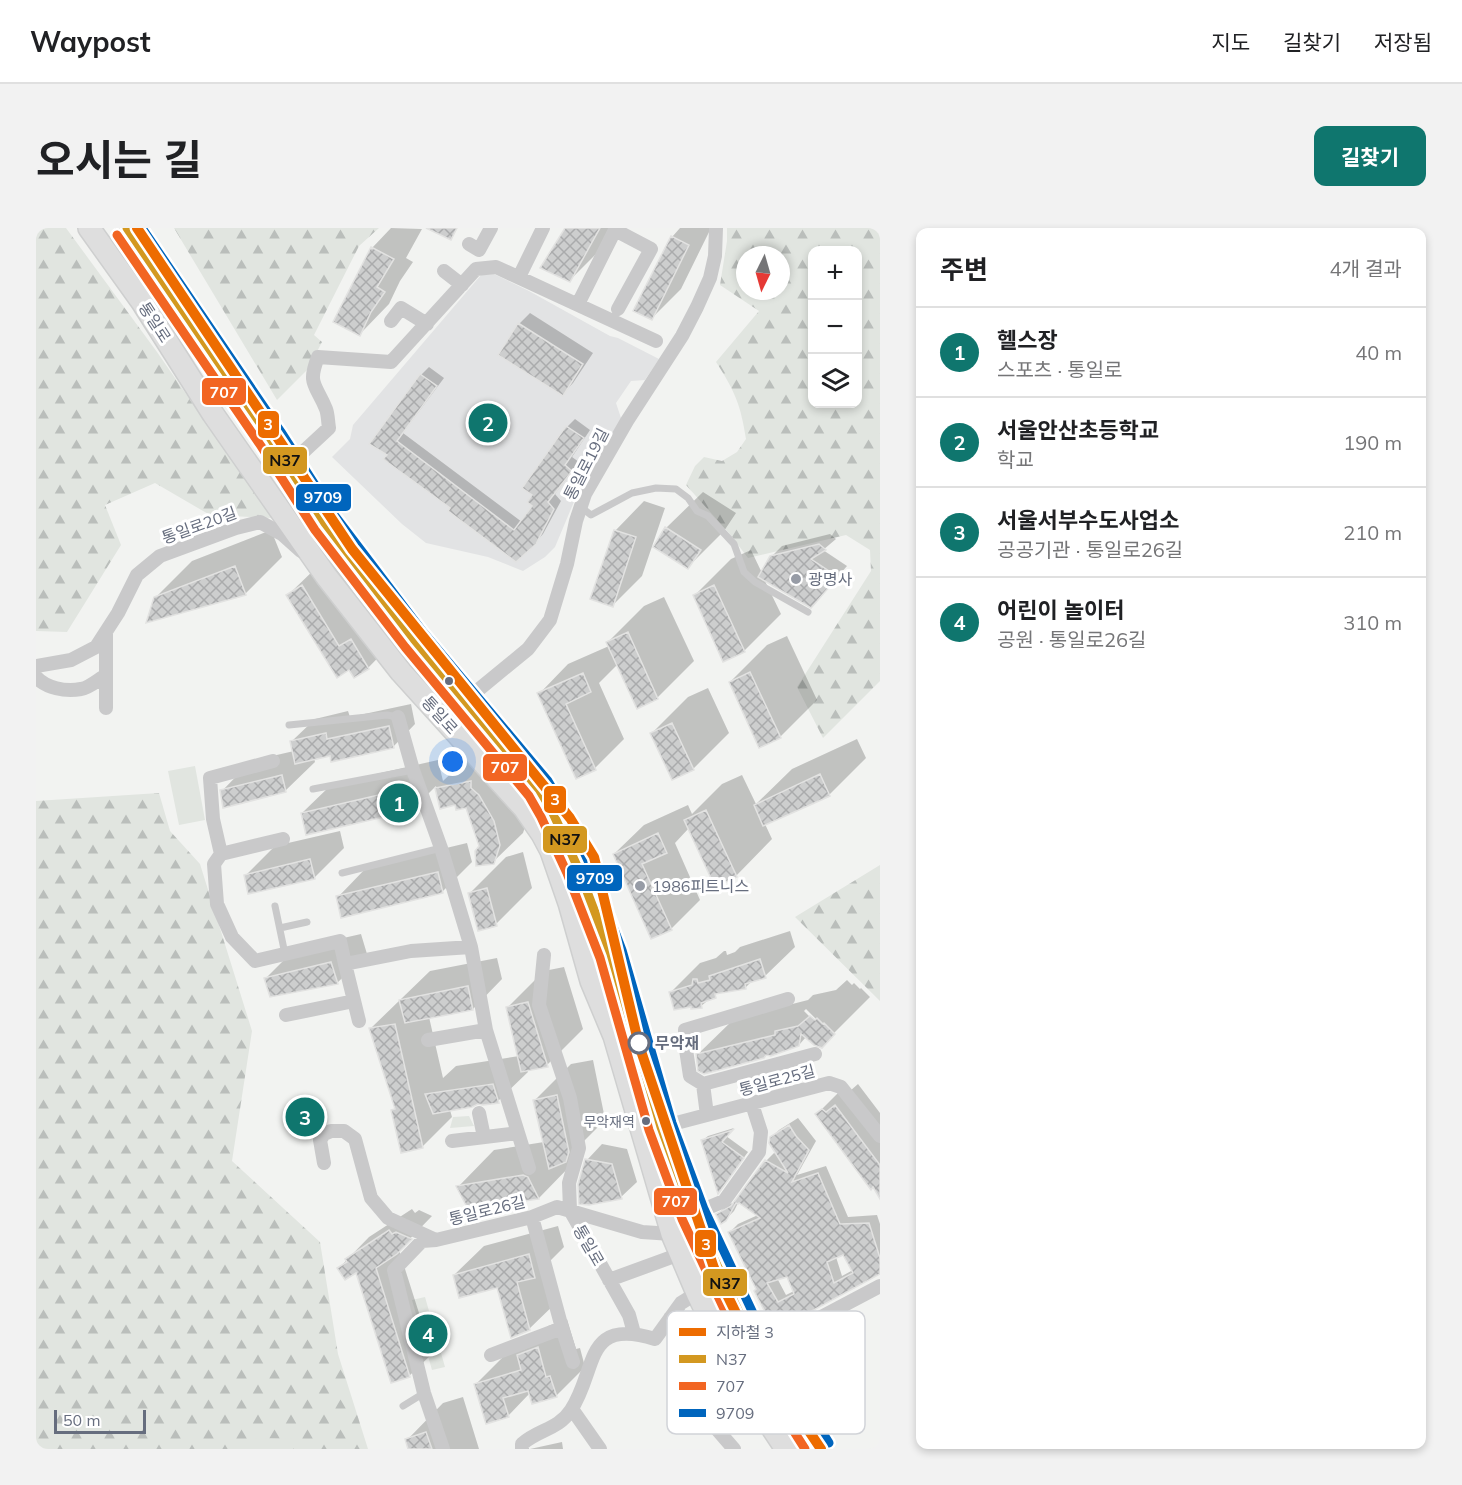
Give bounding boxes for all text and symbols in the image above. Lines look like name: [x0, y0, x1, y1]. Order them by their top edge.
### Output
text: Waypost: [30, 24, 151, 59]
text: 지도: [1211, 29, 1250, 55]
text: 길찾기: [1283, 29, 1341, 55]
text: 저장됨: [1374, 29, 1432, 55]
button: 길찾기: [1314, 126, 1426, 186]
text: 오시는 길: [36, 133, 202, 186]
north arrow: [736, 246, 790, 300]
map controls: [808, 246, 862, 408]
button: +: [808, 246, 862, 300]
text: 주변: [940, 253, 988, 286]
text: 4개 결과: [1330, 256, 1402, 281]
street label: 통일로: [135, 298, 176, 346]
button: −: [808, 300, 862, 354]
text: 헬스장: [997, 326, 1058, 354]
text: 1: [954, 340, 966, 365]
text: 40 m: [1355, 340, 1402, 365]
button: layers: [808, 354, 862, 408]
text: 스포츠 · 통일로: [997, 357, 1122, 382]
line badge: 707: [201, 377, 247, 406]
text: 707: [210, 382, 238, 402]
pin: 2: [468, 400, 508, 446]
line badge: 3: [257, 410, 280, 439]
text: 3: [263, 414, 273, 434]
text: 서울안산초등학교: [997, 416, 1159, 444]
street label: 통일로19길: [559, 425, 613, 503]
text: 2: [954, 430, 966, 455]
text: 190 m: [1343, 430, 1402, 455]
line badge: N37: [262, 446, 308, 475]
text: 학교: [997, 447, 1034, 472]
text: N37: [269, 450, 301, 470]
line badge: 9709: [295, 483, 352, 512]
text: 9709: [304, 487, 342, 507]
street label: 통일로20길: [159, 502, 239, 548]
text: 서울서부수도사업소: [997, 506, 1179, 534]
text: 3: [954, 520, 966, 545]
text: 210 m: [1343, 520, 1402, 545]
text: 공공기관 · 통일로26길: [997, 537, 1183, 562]
place label: 광명사: [808, 569, 852, 589]
marker: 광명사: [789, 572, 803, 586]
text: 어린이 놀이터: [997, 596, 1124, 624]
text: 4: [954, 610, 966, 635]
text: 310 m: [1343, 610, 1402, 635]
text: 공원 · 통일로26길: [997, 627, 1146, 652]
unlabelled marker: [443, 675, 455, 687]
street label: 통일로: [418, 692, 462, 738]
your location: [438, 747, 467, 776]
line badge: 707: [482, 753, 528, 782]
text: 707: [491, 757, 519, 777]
pin: 1: [380, 780, 418, 826]
line badge: 3: [543, 785, 567, 814]
text: 3: [550, 789, 560, 809]
line badge: N37: [542, 825, 588, 854]
text: N37: [549, 829, 581, 849]
line badge: 9709: [566, 864, 623, 892]
text: 9709: [576, 868, 614, 888]
place label: 1986피트니스: [652, 876, 749, 896]
marker: 1986피트니스: [633, 879, 647, 893]
marker: 무악재: [628, 1032, 650, 1054]
place label: 무악재: [655, 1033, 699, 1053]
street label: 통일로25길: [737, 1060, 817, 1100]
pin: 3: [286, 1094, 324, 1140]
place label: 무악재역: [583, 1113, 635, 1131]
marker: 무악재역: [640, 1115, 652, 1127]
line badge: 707: [653, 1187, 698, 1216]
street label: 통일로26길: [447, 1191, 527, 1229]
text: 707: [662, 1191, 690, 1211]
street label: 통일로: [569, 1221, 609, 1269]
line badge: 3: [694, 1229, 717, 1258]
text: 3: [701, 1234, 711, 1254]
line badge: N37: [702, 1268, 748, 1297]
text: N37: [709, 1273, 741, 1293]
legend: [667, 1311, 865, 1434]
pin: 4: [408, 1312, 448, 1356]
text: 지하철 3: [716, 1322, 774, 1342]
text: N37: [716, 1349, 747, 1369]
text: 707: [716, 1376, 745, 1396]
text: 9709: [716, 1403, 754, 1423]
scale bar: [54, 1407, 146, 1434]
text: 50 m: [63, 1410, 100, 1430]

